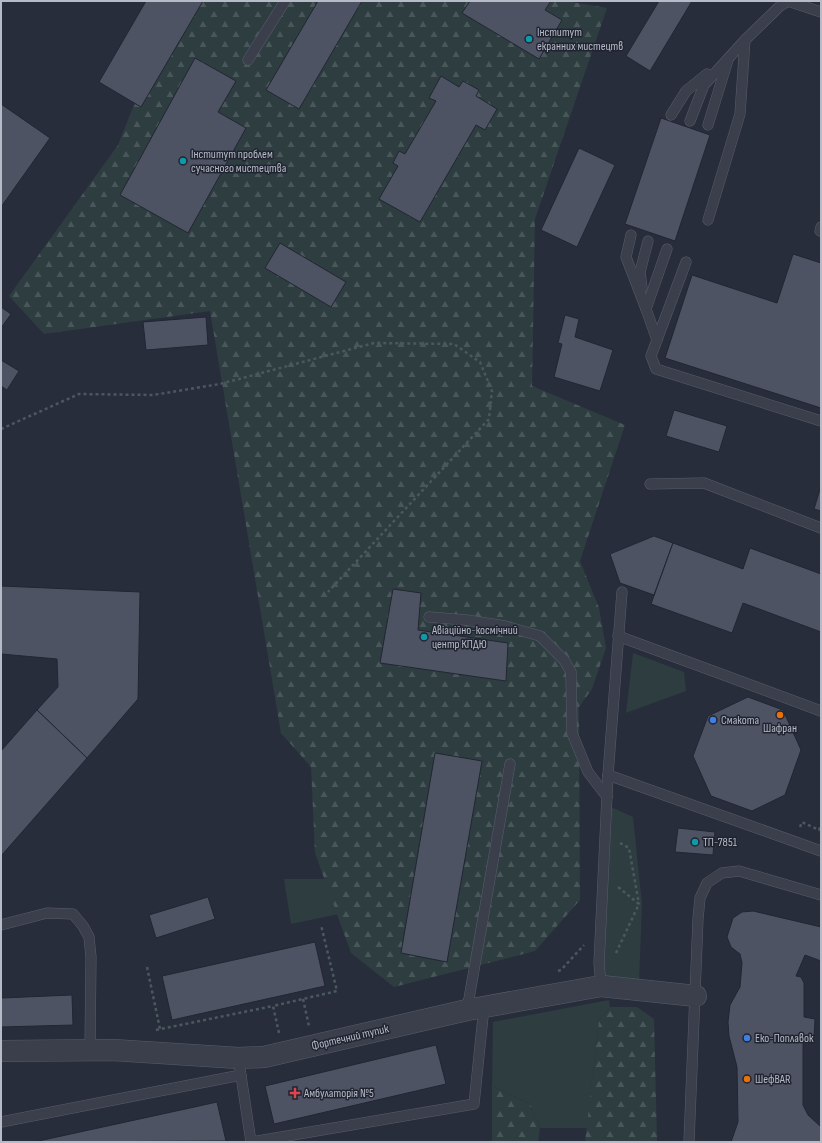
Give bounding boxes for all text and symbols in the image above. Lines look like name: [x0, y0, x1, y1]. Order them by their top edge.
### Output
place label: Інститут екранних мистецтв: [537, 25, 623, 54]
marker: Інститут екранних мистецтв: [524, 34, 534, 44]
place label: Інститут проблем сучасного мистецтва: [191, 147, 287, 176]
marker: Інститут проблем сучасного мистецтва: [178, 156, 188, 166]
place label: Авіаційно-космічний центр КПДЮ: [431, 623, 518, 652]
marker: Авіаційно-космічний центр КПДЮ: [419, 632, 429, 642]
marker: Шафран: [775, 710, 785, 720]
place label: Смакота: [721, 713, 759, 728]
marker: Смакота: [708, 715, 718, 725]
place label: Шафран: [763, 721, 797, 736]
place label: ТП-7851: [703, 835, 738, 850]
marker: ТП-7851: [690, 837, 700, 847]
street label: Фортечний тупик: [310, 1021, 391, 1054]
place label: Еко-Поплавок: [755, 1031, 814, 1046]
marker: Еко-Поплавок: [742, 1033, 752, 1043]
place label: ШефBAR: [755, 1072, 791, 1087]
marker: ШефBAR: [742, 1074, 752, 1084]
place label: Амбулаторія №5: [303, 1086, 374, 1101]
marker: Амбулаторія №5: [289, 1087, 301, 1099]

